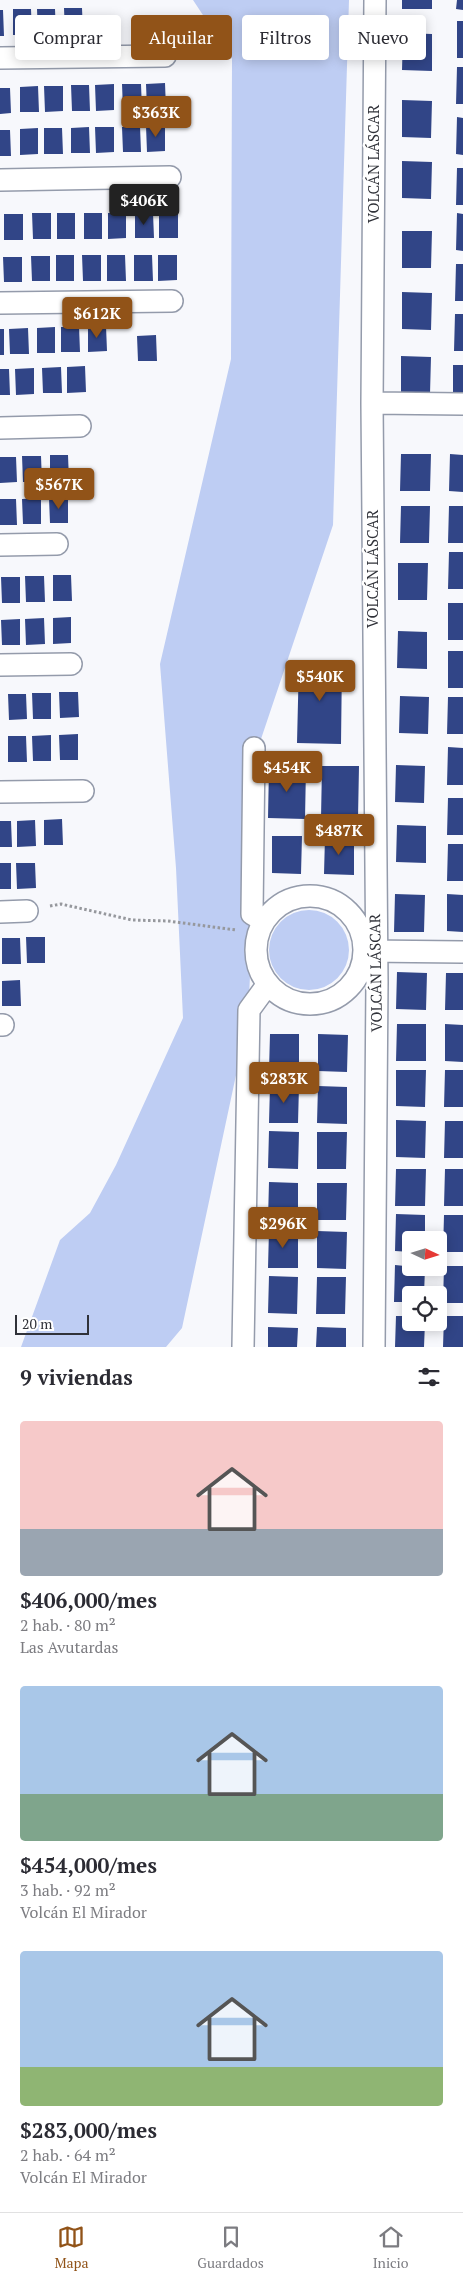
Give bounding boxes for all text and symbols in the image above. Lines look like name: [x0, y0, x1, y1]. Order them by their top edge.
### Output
chip: Comprar: [15, 15, 121, 60]
chip: Alquilar: [131, 15, 232, 60]
chip: Filtros: [242, 15, 329, 60]
chip: Nuevo: [339, 15, 426, 60]
pin: $363K: [121, 96, 191, 138]
text: $363K: [132, 101, 180, 123]
street label: VOLCÁN LÁSCAR: [363, 104, 383, 223]
pin: $406K: [109, 184, 179, 226]
text: $406K: [120, 189, 168, 211]
pin: $612K: [62, 296, 132, 339]
text: $612K: [73, 302, 121, 324]
pin: $567K: [24, 468, 94, 510]
text: $567K: [35, 473, 83, 495]
street label: VOLCÁN LÁSCAR: [362, 509, 382, 628]
pin: $540K: [285, 660, 355, 702]
text: $540K: [296, 665, 344, 687]
pin: $454K: [252, 750, 322, 793]
text: $454K: [263, 756, 311, 778]
pin: $487K: [304, 814, 374, 856]
text: $487K: [315, 819, 363, 841]
street label: VOLCÁN LÁSCAR: [364, 913, 386, 1032]
pin: $283K: [249, 1062, 319, 1104]
text: $283K: [260, 1067, 308, 1089]
pin: $296K: [248, 1206, 318, 1249]
text: $296K: [259, 1212, 307, 1234]
north arrow: [402, 1231, 448, 1276]
map controls: [402, 1231, 447, 1331]
button: locate: [402, 1286, 447, 1331]
scale bar: [15, 1312, 89, 1335]
text: 20 m: [22, 1314, 52, 1333]
text: 9 viviendas: [20, 1363, 133, 1391]
icon: filters: [415, 1363, 443, 1391]
icon: home: [187, 1454, 277, 1544]
text: $406,000/mes: [20, 1586, 157, 1614]
text: 2 hab. · 80 m²: [20, 1614, 116, 1636]
text: Las Avutardas: [20, 1636, 119, 1658]
icon: home: [187, 1719, 277, 1809]
text: $454,000/mes: [20, 1851, 157, 1879]
text: 3 hab. · 92 m²: [20, 1879, 116, 1901]
text: Volcán El Mirador: [20, 1901, 147, 1923]
icon: home: [187, 1984, 277, 2074]
text: $283,000/mes: [20, 2116, 157, 2144]
text: 2 hab. · 64 m²: [20, 2144, 116, 2166]
text: Volcán El Mirador: [20, 2166, 147, 2188]
tab: Mapa: [54, 2223, 89, 2272]
tab: Guardados: [197, 2223, 264, 2272]
tab: Inicio: [373, 2223, 409, 2272]

